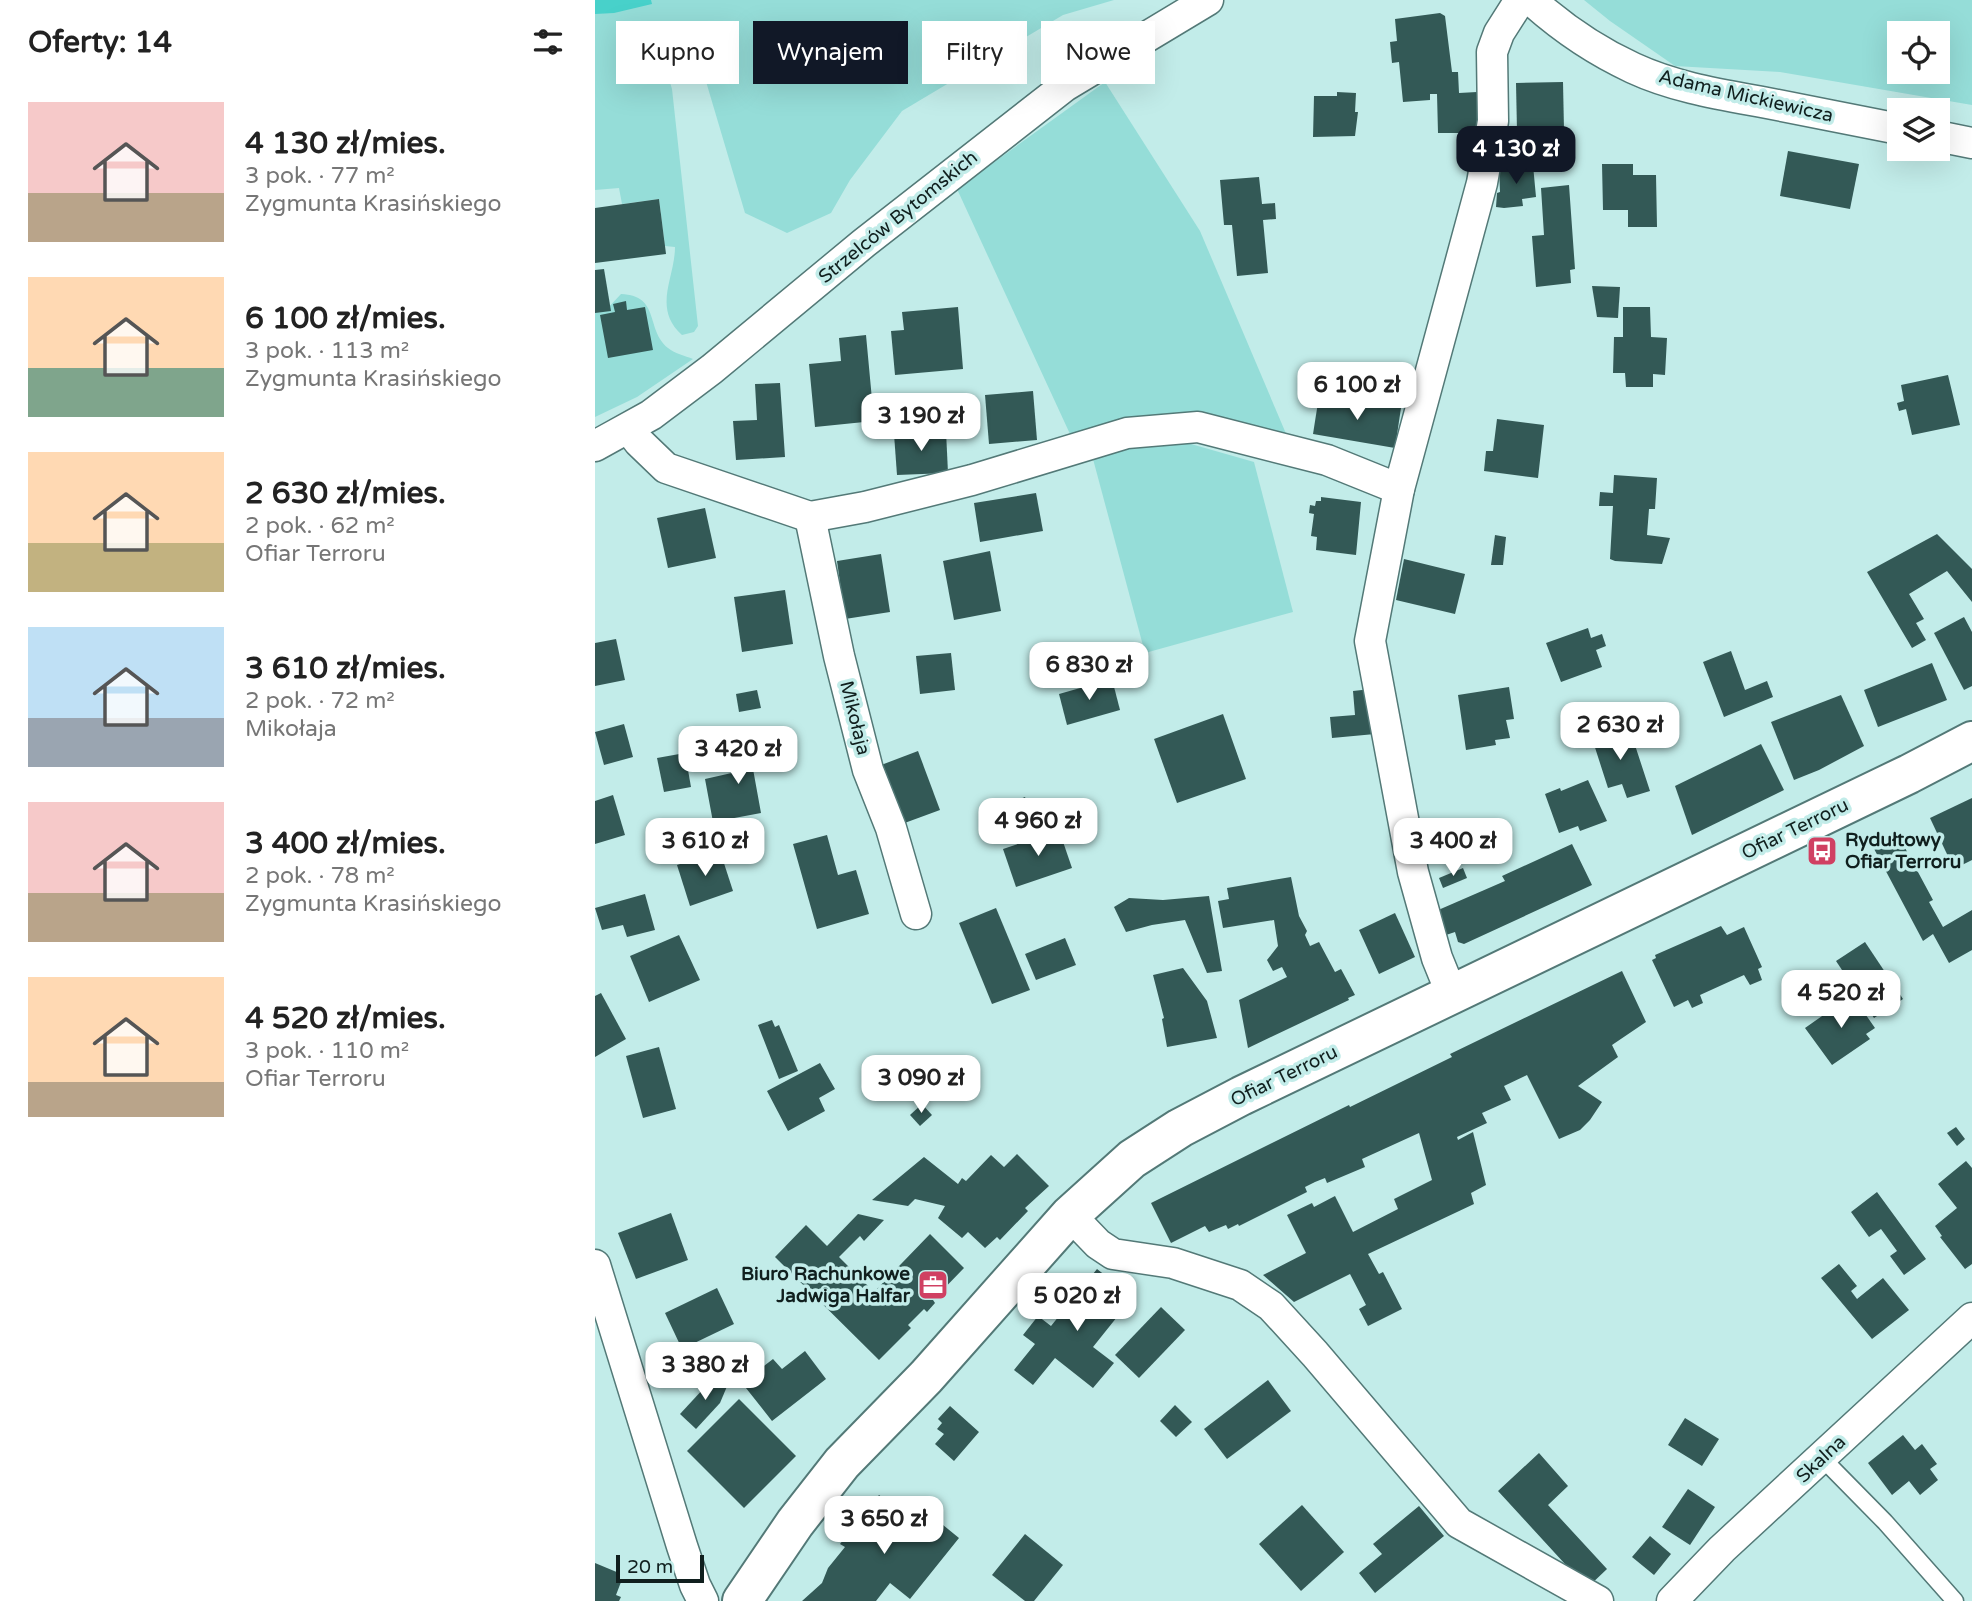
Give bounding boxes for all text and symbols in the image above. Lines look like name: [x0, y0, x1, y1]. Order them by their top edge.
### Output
chip: Kupno: [616, 21, 739, 84]
chip: Wynajem: [753, 21, 908, 84]
chip: Filtry: [922, 21, 1027, 84]
chip: Nowe: [1041, 21, 1155, 84]
map controls: [1887, 21, 1950, 161]
button: locate: [1887, 21, 1950, 84]
icon: filters: [529, 23, 567, 61]
text: Oferty: 14: [28, 24, 172, 61]
street label: Adama Mickiewicza: [1657, 65, 1835, 127]
button: layers: [1887, 98, 1950, 161]
text: 4 130 zł/mies.: [245, 125, 446, 162]
pin: 4 130 zł: [1444, 127, 1588, 186]
icon: home: [84, 130, 168, 214]
text: 4 130 zł: [1472, 135, 1560, 163]
street label: Strzelców Bytomskich: [814, 146, 982, 288]
text: 3 pok. · 77 m²: [245, 162, 395, 190]
text: Zygmunta Krasińskiego: [245, 190, 502, 218]
text: 6 100 zł/mies.: [245, 300, 446, 337]
icon: home: [84, 305, 168, 389]
text: 3 pok. · 113 m²: [245, 337, 409, 365]
pin: 6 100 zł: [1285, 362, 1429, 422]
text: Zygmunta Krasińskiego: [245, 365, 502, 393]
text: 6 100 zł: [1313, 371, 1401, 399]
pin: 3 190 zł: [849, 393, 993, 453]
text: 3 190 zł: [877, 402, 965, 430]
text: 2 630 zł/mies.: [245, 475, 446, 512]
icon: home: [84, 480, 168, 564]
text: 2 pok. · 62 m²: [245, 512, 395, 540]
text: Ofiar Terroru: [245, 540, 386, 568]
pin: 6 830 zł: [1017, 642, 1161, 702]
text: 3 610 zł/mies.: [245, 650, 446, 687]
text: 6 830 zł: [1045, 651, 1133, 679]
icon: home: [84, 655, 168, 739]
street label: Mikołaja: [835, 679, 875, 757]
text: 2 pok. · 72 m²: [245, 687, 395, 715]
pin: 2 630 zł: [1548, 702, 1692, 762]
text: 2 630 zł: [1576, 711, 1664, 739]
text: Mikołaja: [245, 715, 337, 743]
pin: 3 420 zł: [666, 726, 810, 786]
text: 3 420 zł: [694, 735, 782, 763]
street label: Ofiar Terroru: [1738, 794, 1852, 864]
pin: 4 960 zł: [966, 798, 1110, 858]
text: 4 960 zł: [994, 807, 1082, 835]
pin: 3 610 zł: [633, 818, 777, 878]
pin: 3 400 zł: [1381, 818, 1525, 878]
text: 3 400 zł/mies.: [245, 825, 446, 862]
text: 3 610 zł: [661, 827, 749, 855]
text: 3 400 zł: [1409, 827, 1497, 855]
place label: Rydułtowy Ofiar Terroru: [1845, 829, 1961, 873]
icon: home: [84, 830, 168, 914]
bus stop icon: Rydułtowy Ofiar Terroru: [1805, 834, 1839, 868]
text: 2 pok. · 78 m²: [245, 862, 395, 890]
text: Zygmunta Krasińskiego: [245, 890, 502, 918]
pin: 4 520 zł: [1769, 970, 1913, 1030]
text: 4 520 zł: [1797, 979, 1885, 1007]
text: 4 520 zł/mies.: [245, 1000, 446, 1037]
icon: home: [84, 1005, 168, 1089]
text: 3 pok. · 110 m²: [245, 1037, 409, 1065]
street label: Ofiar Terroru: [1227, 1041, 1341, 1111]
pin: 3 090 zł: [849, 1056, 993, 1115]
text: 3 090 zł: [877, 1064, 965, 1092]
text: Ofiar Terroru: [245, 1065, 386, 1093]
place label: Biuro Rachunkowe Jadwiga Halfar: [741, 1263, 911, 1308]
office icon: Biuro Rachunkowe Jadwiga Halfar: [916, 1268, 950, 1302]
pin: 5 020 zł: [1005, 1274, 1149, 1333]
text: 5 020 zł: [1033, 1282, 1121, 1310]
pin: 3 380 zł: [633, 1342, 777, 1402]
text: 3 380 zł: [661, 1351, 749, 1379]
street label: Skalna: [1792, 1431, 1850, 1487]
pin: 3 650 zł: [812, 1496, 956, 1556]
text: 3 650 zł: [840, 1505, 928, 1533]
scale bar: [616, 1552, 703, 1584]
text: 20 m: [627, 1556, 673, 1578]

